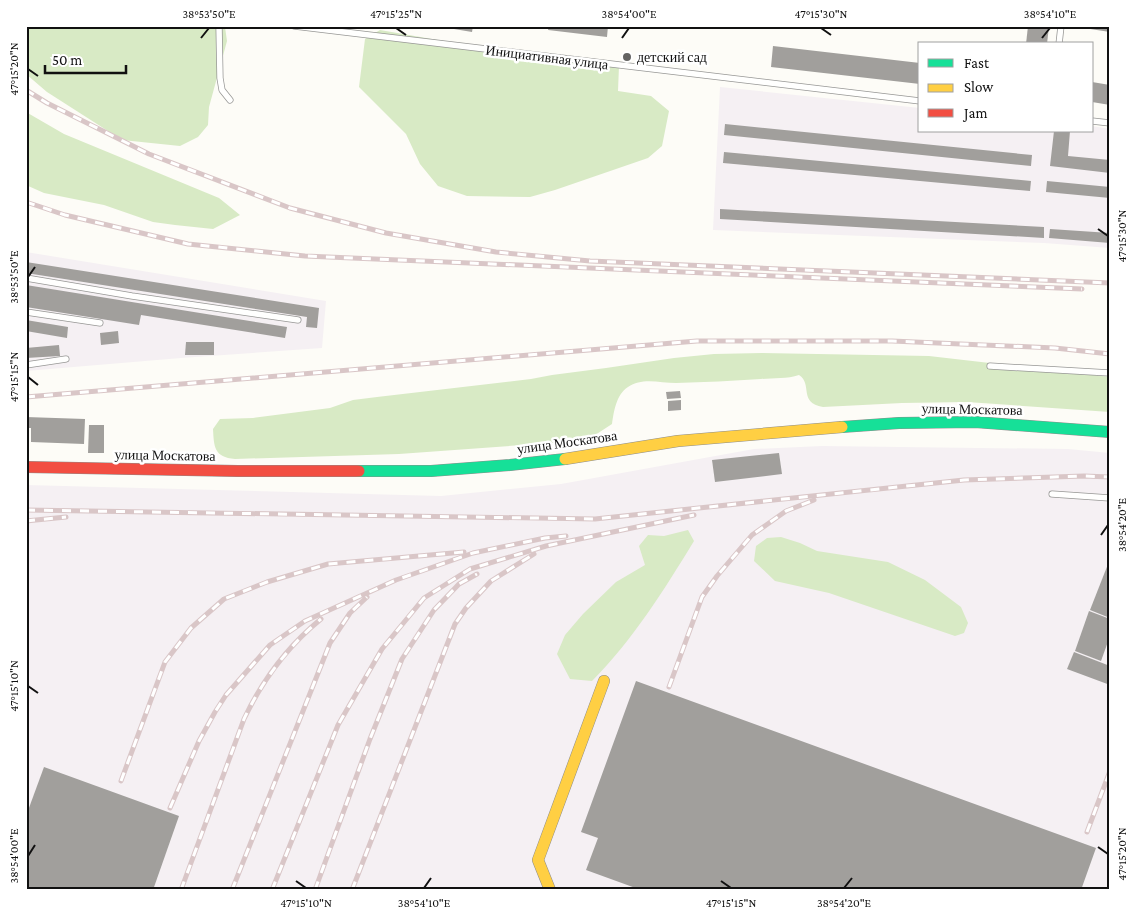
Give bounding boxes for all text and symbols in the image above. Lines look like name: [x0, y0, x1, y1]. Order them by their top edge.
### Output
text: 38°53'50"E: [182, 7, 236, 21]
text: 47°15'25"N: [370, 7, 422, 21]
text: 38°54'00"E: [602, 7, 657, 21]
text: 47°15'30"N: [795, 7, 848, 21]
text: 38°54'10"E: [1024, 7, 1077, 21]
text: 47°15'20"N: [7, 42, 21, 96]
scale bar: [45, 42, 126, 74]
street label: Инициативная улица: [485, 42, 610, 73]
legend: [918, 42, 1094, 132]
place label: детский сад: [637, 49, 707, 65]
marker: детский сад: [621, 51, 633, 63]
text: 50 m: [52, 52, 82, 68]
text: Fast: [964, 55, 990, 71]
text: Slow: [964, 79, 994, 95]
text: Jam: [962, 105, 987, 122]
text: 47°15'30"N: [1115, 209, 1129, 262]
text: 38°53'50"E: [7, 250, 21, 304]
text: 47°15'15"N: [7, 352, 21, 402]
street label: улица Москатова: [921, 400, 1023, 418]
street label: улица Москатова: [516, 427, 619, 457]
street label: улица Москатова: [114, 446, 216, 464]
text: 38°54'20"E: [1115, 497, 1129, 552]
text: 47°15'10"N: [7, 660, 21, 712]
text: 47°15'20"N: [1115, 827, 1129, 881]
text: 38°54'00"E: [7, 828, 21, 883]
text: 47°15'10"N: [280, 896, 332, 910]
text: 38°54'10"E: [398, 896, 451, 910]
text: 47°15'15"N: [706, 896, 756, 910]
text: 38°54'20"E: [817, 896, 872, 910]

